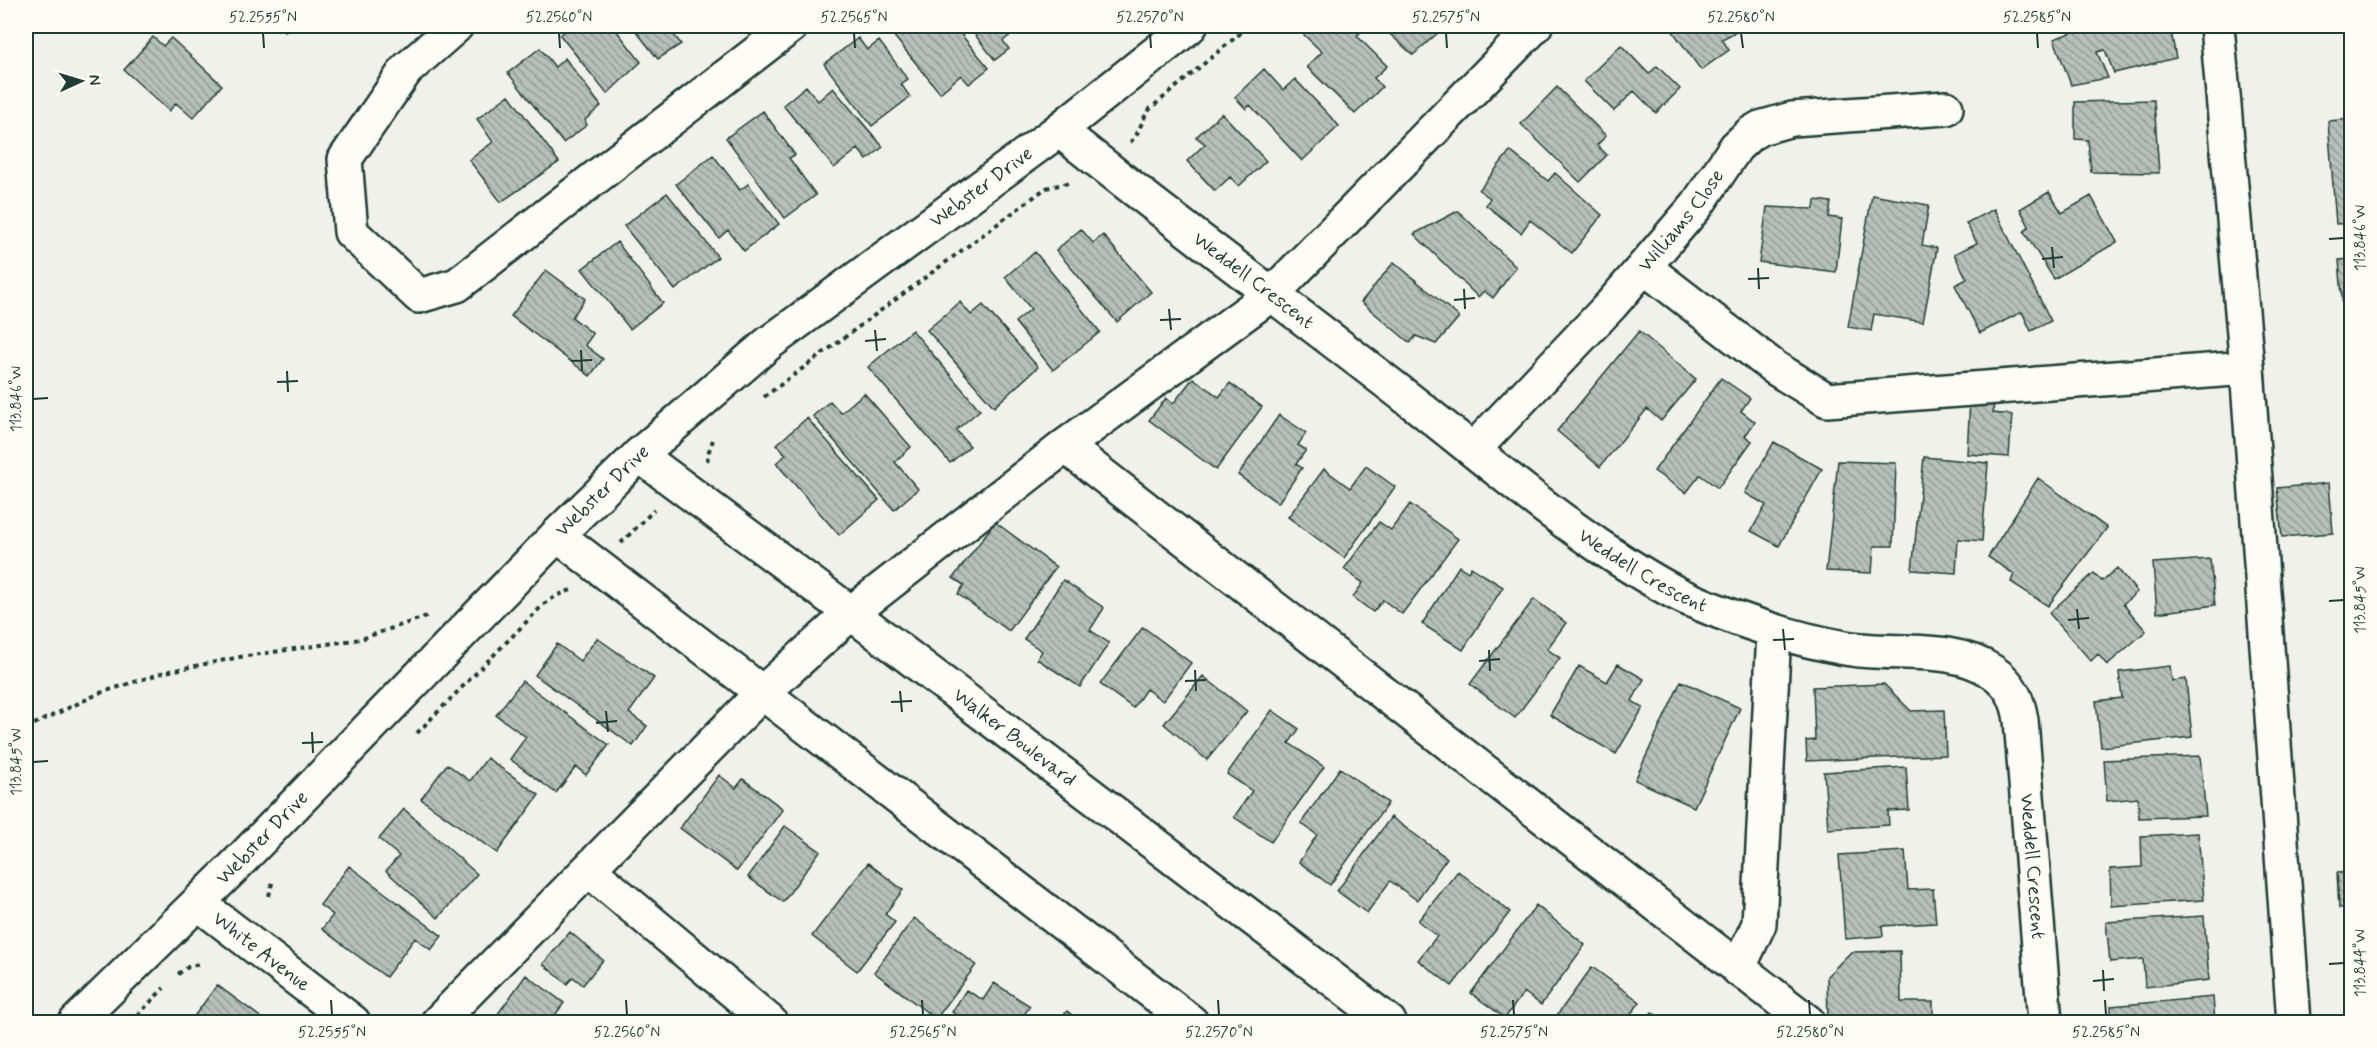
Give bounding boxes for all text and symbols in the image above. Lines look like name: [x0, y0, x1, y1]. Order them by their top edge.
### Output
text: 52.2555°N: [229, 8, 297, 28]
text: 52.2560°N: [526, 8, 592, 28]
text: 52.2565°N: [821, 8, 887, 28]
text: 52.2570°N: [1116, 8, 1184, 28]
text: 52.2575°N: [1412, 8, 1480, 28]
text: 52.2580°N: [1707, 8, 1775, 28]
text: 52.2585°N: [2003, 8, 2071, 28]
north arrow: [51, 51, 111, 111]
text: N: [84, 74, 105, 86]
street label: Webster Drive: [924, 140, 1038, 234]
street label: Williams Close: [1632, 164, 1731, 278]
text: 113.846°W: [2351, 205, 2371, 271]
street label: Weddell Crescent: [1187, 226, 1320, 335]
text: 113.846°W: [7, 366, 27, 432]
street label: Webster Drive: [549, 438, 655, 543]
street label: Weddell Crescent: [1573, 522, 1711, 619]
text: 113.845°W: [2351, 566, 2371, 634]
street label: Walker Boulevard: [947, 682, 1082, 793]
text: 113.845°W: [7, 728, 27, 796]
street label: Webster Drive: [210, 785, 314, 891]
street label: Weddell Crescent: [2013, 792, 2052, 940]
street label: White Avenue: [207, 905, 316, 998]
text: 113.844°W: [2351, 929, 2371, 997]
text: 52.2555°N: [298, 1023, 366, 1043]
text: 52.2560°N: [594, 1023, 660, 1043]
text: 52.2565°N: [890, 1023, 956, 1043]
text: 52.2570°N: [1185, 1023, 1253, 1043]
text: 52.2575°N: [1480, 1023, 1548, 1043]
text: 52.2580°N: [1776, 1023, 1844, 1043]
text: 52.2585°N: [2072, 1023, 2140, 1043]

